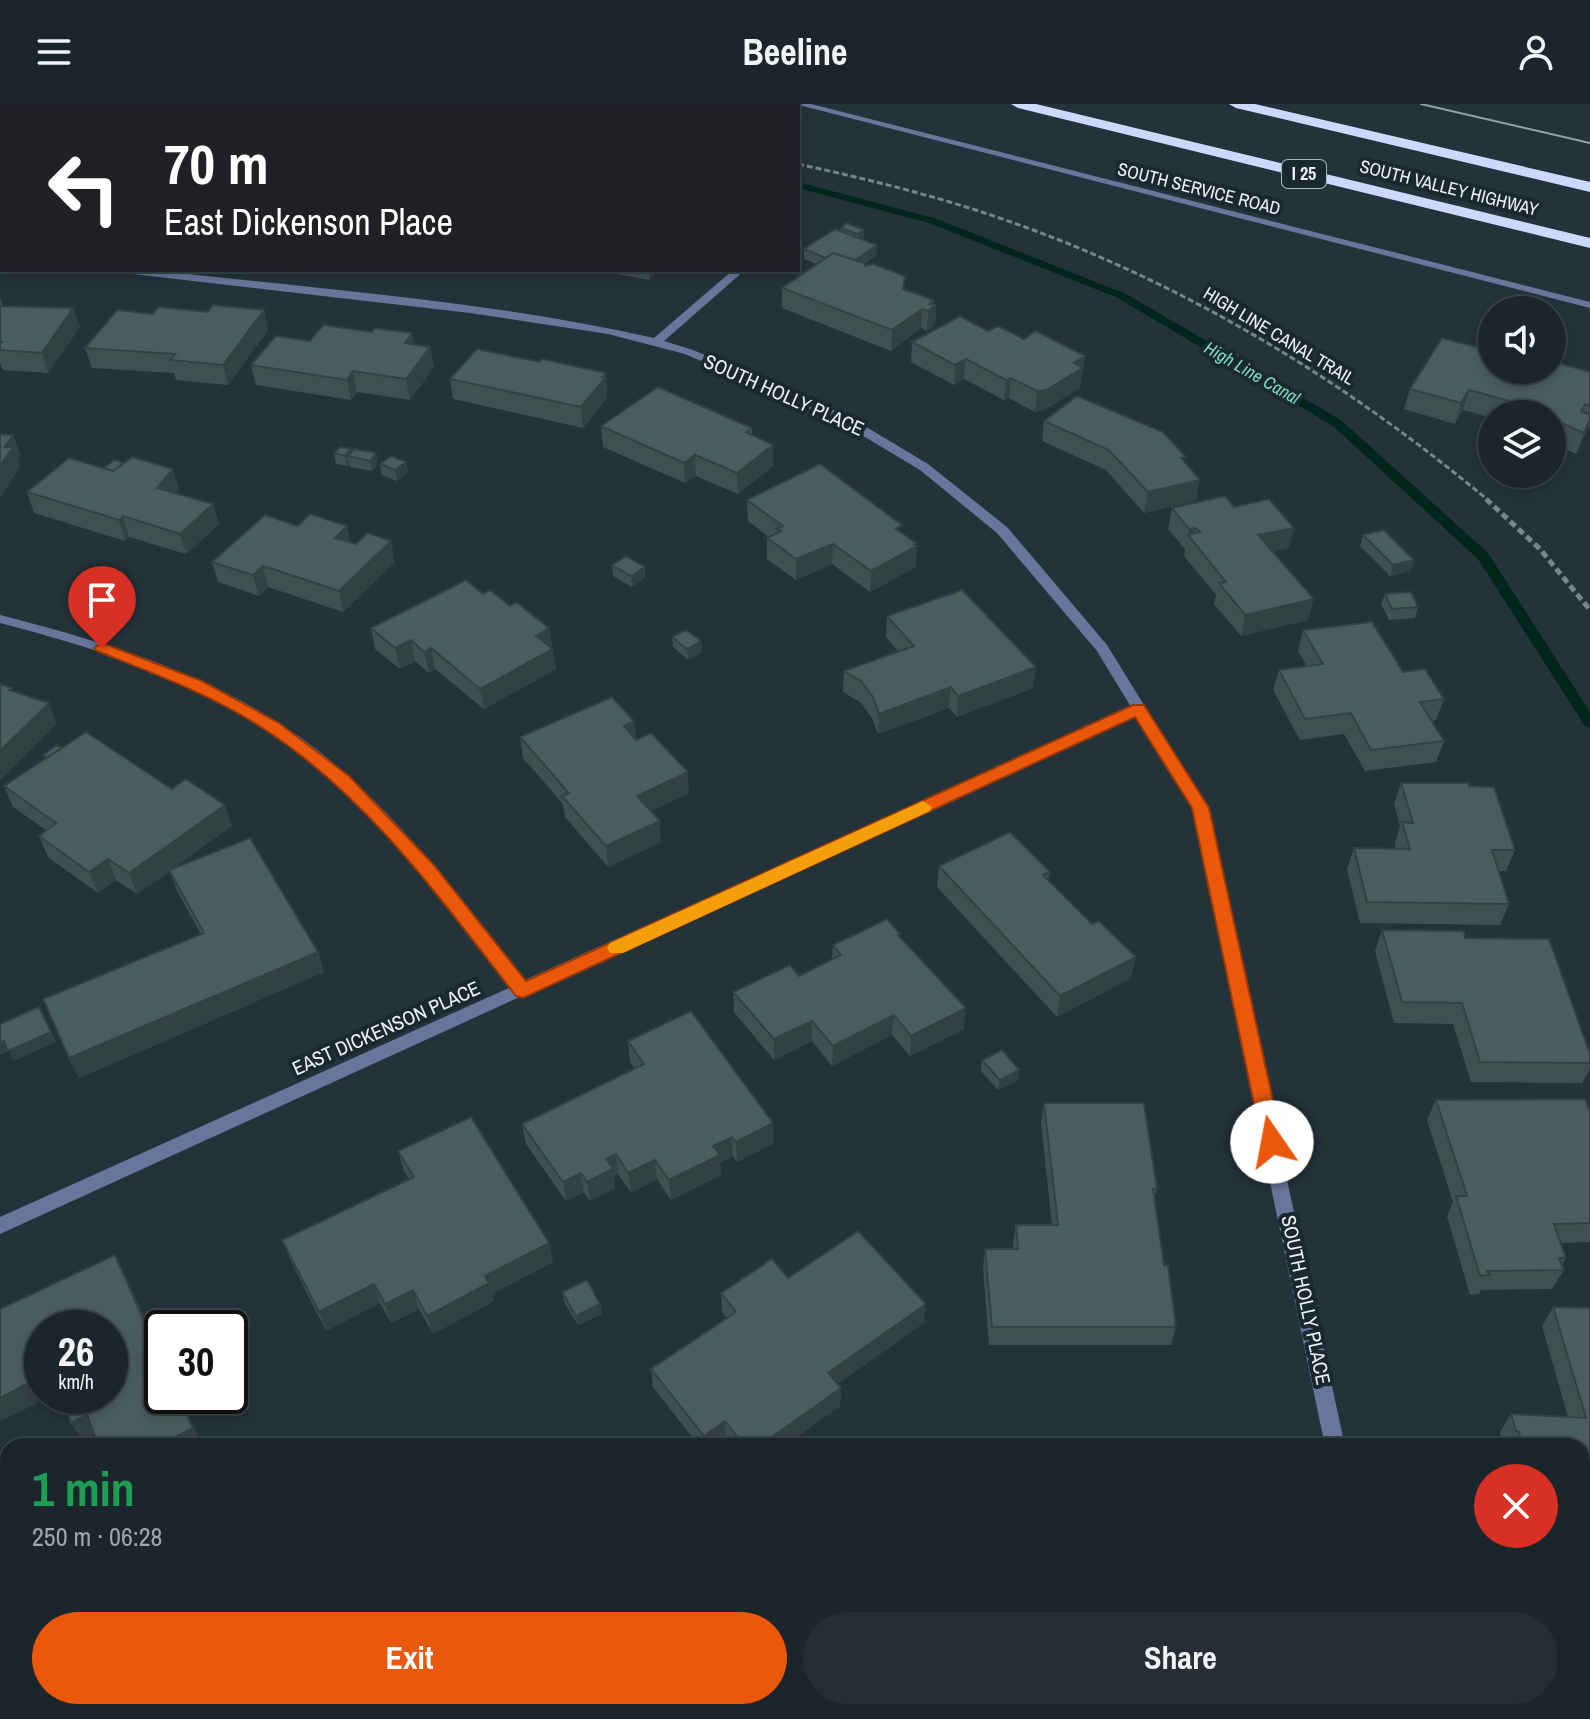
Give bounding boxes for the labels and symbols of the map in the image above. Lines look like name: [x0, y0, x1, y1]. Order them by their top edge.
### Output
street label: SOUTH VALLEY HIGHWAY: [1357, 153, 1541, 222]
street label: SOUTH SERVICE ROAD: [1115, 156, 1283, 221]
road number: I 25: [1282, 160, 1326, 188]
street label: HIGH LINE CANAL TRAIL: [1199, 280, 1360, 391]
water label: High Line Canal: [1200, 335, 1305, 410]
street label: SOUTH HOLLY PLACE: [700, 347, 869, 442]
pin: [68, 566, 136, 648]
street label: EAST DICKENSON PLACE: [288, 974, 484, 1081]
position arrow: [1230, 1100, 1314, 1184]
street label: SOUTH HOLLY PLACE: [1275, 1213, 1338, 1387]
speed limit sign: 30: [144, 1310, 248, 1414]

